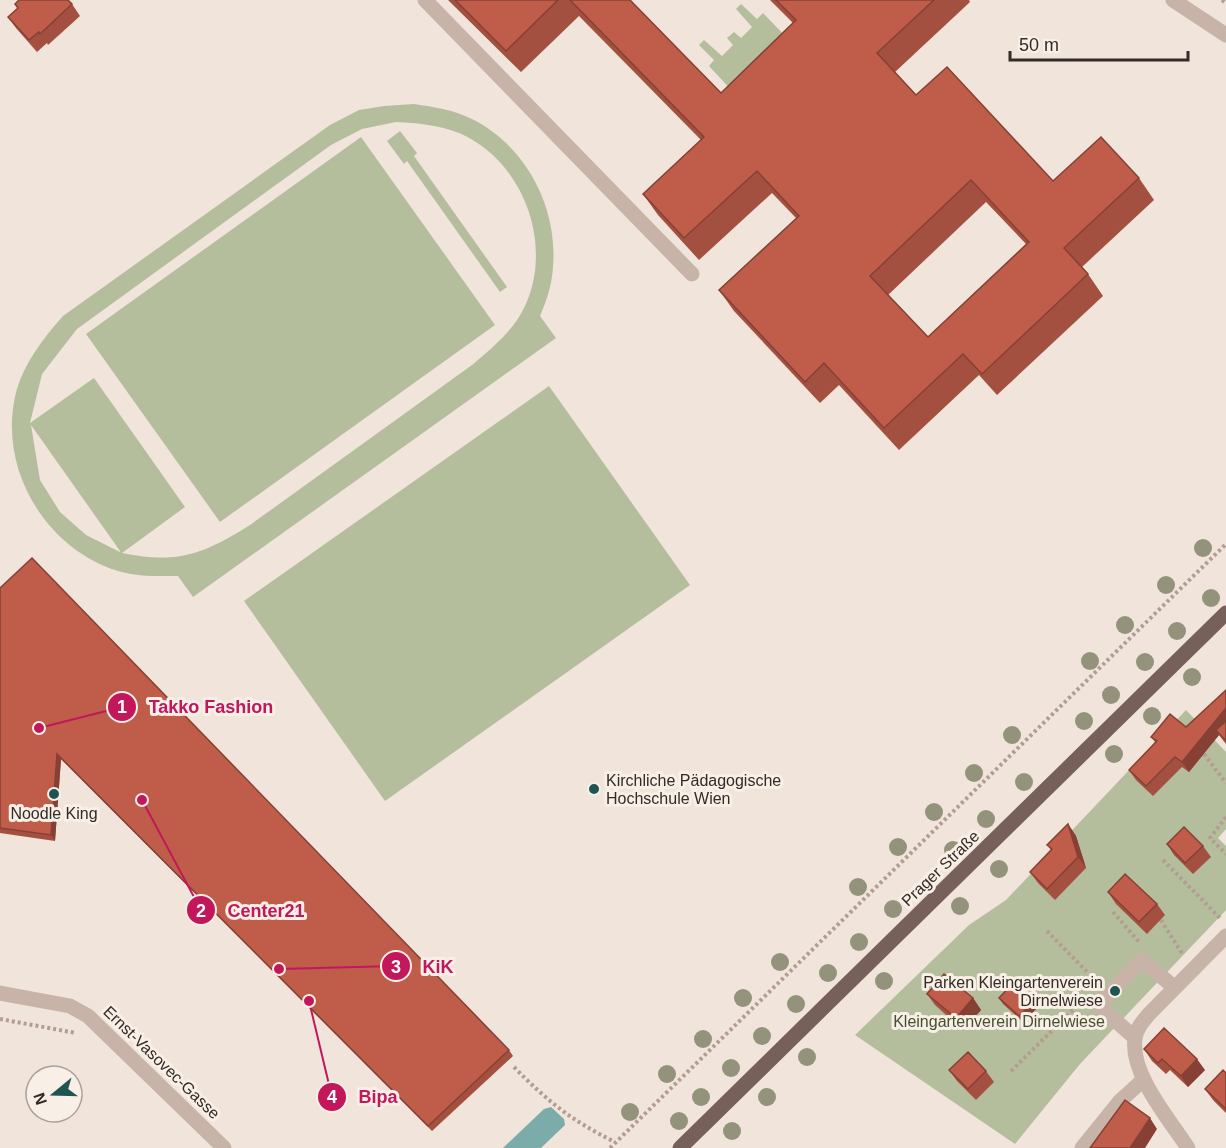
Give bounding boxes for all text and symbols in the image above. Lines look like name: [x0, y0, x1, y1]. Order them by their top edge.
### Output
scale bar: [1010, 24, 1188, 62]
text: 50 m: [1019, 35, 1059, 55]
callout: Takko Fashion: [107, 689, 286, 725]
text: 1: [117, 697, 127, 717]
text: Takko Fashion: [149, 697, 273, 717]
place label: Kirchliche Pädagogische Hochschule Wien: [606, 772, 781, 807]
marker: Kirchliche Pädagogische Hochschule Wien: [587, 782, 601, 796]
marker: Noodle King: [47, 787, 61, 801]
place label: Noodle King: [10, 805, 98, 822]
street label: Prager Straße: [898, 827, 982, 909]
callout: Center21: [186, 892, 317, 928]
text: 2: [196, 901, 206, 921]
text: Center21: [227, 901, 305, 921]
callout: KiK: [381, 948, 466, 984]
text: 3: [391, 957, 401, 977]
text: KiK: [423, 957, 454, 977]
place label: Parken Kleingartenverein Dirnelwiese: [923, 974, 1103, 1009]
marker: Parken Kleingartenverein Dirnelwiese: [1108, 984, 1122, 998]
street label: Ernst-Vasovec-Gasse: [100, 1003, 223, 1122]
park label: Kleingartenverein Dirnelwiese: [893, 1013, 1105, 1030]
north arrow: [24, 1064, 84, 1124]
callout: Bipa: [317, 1079, 410, 1115]
text: 4: [327, 1087, 337, 1107]
text: Bipa: [358, 1087, 398, 1107]
text: N: [30, 1090, 50, 1107]

